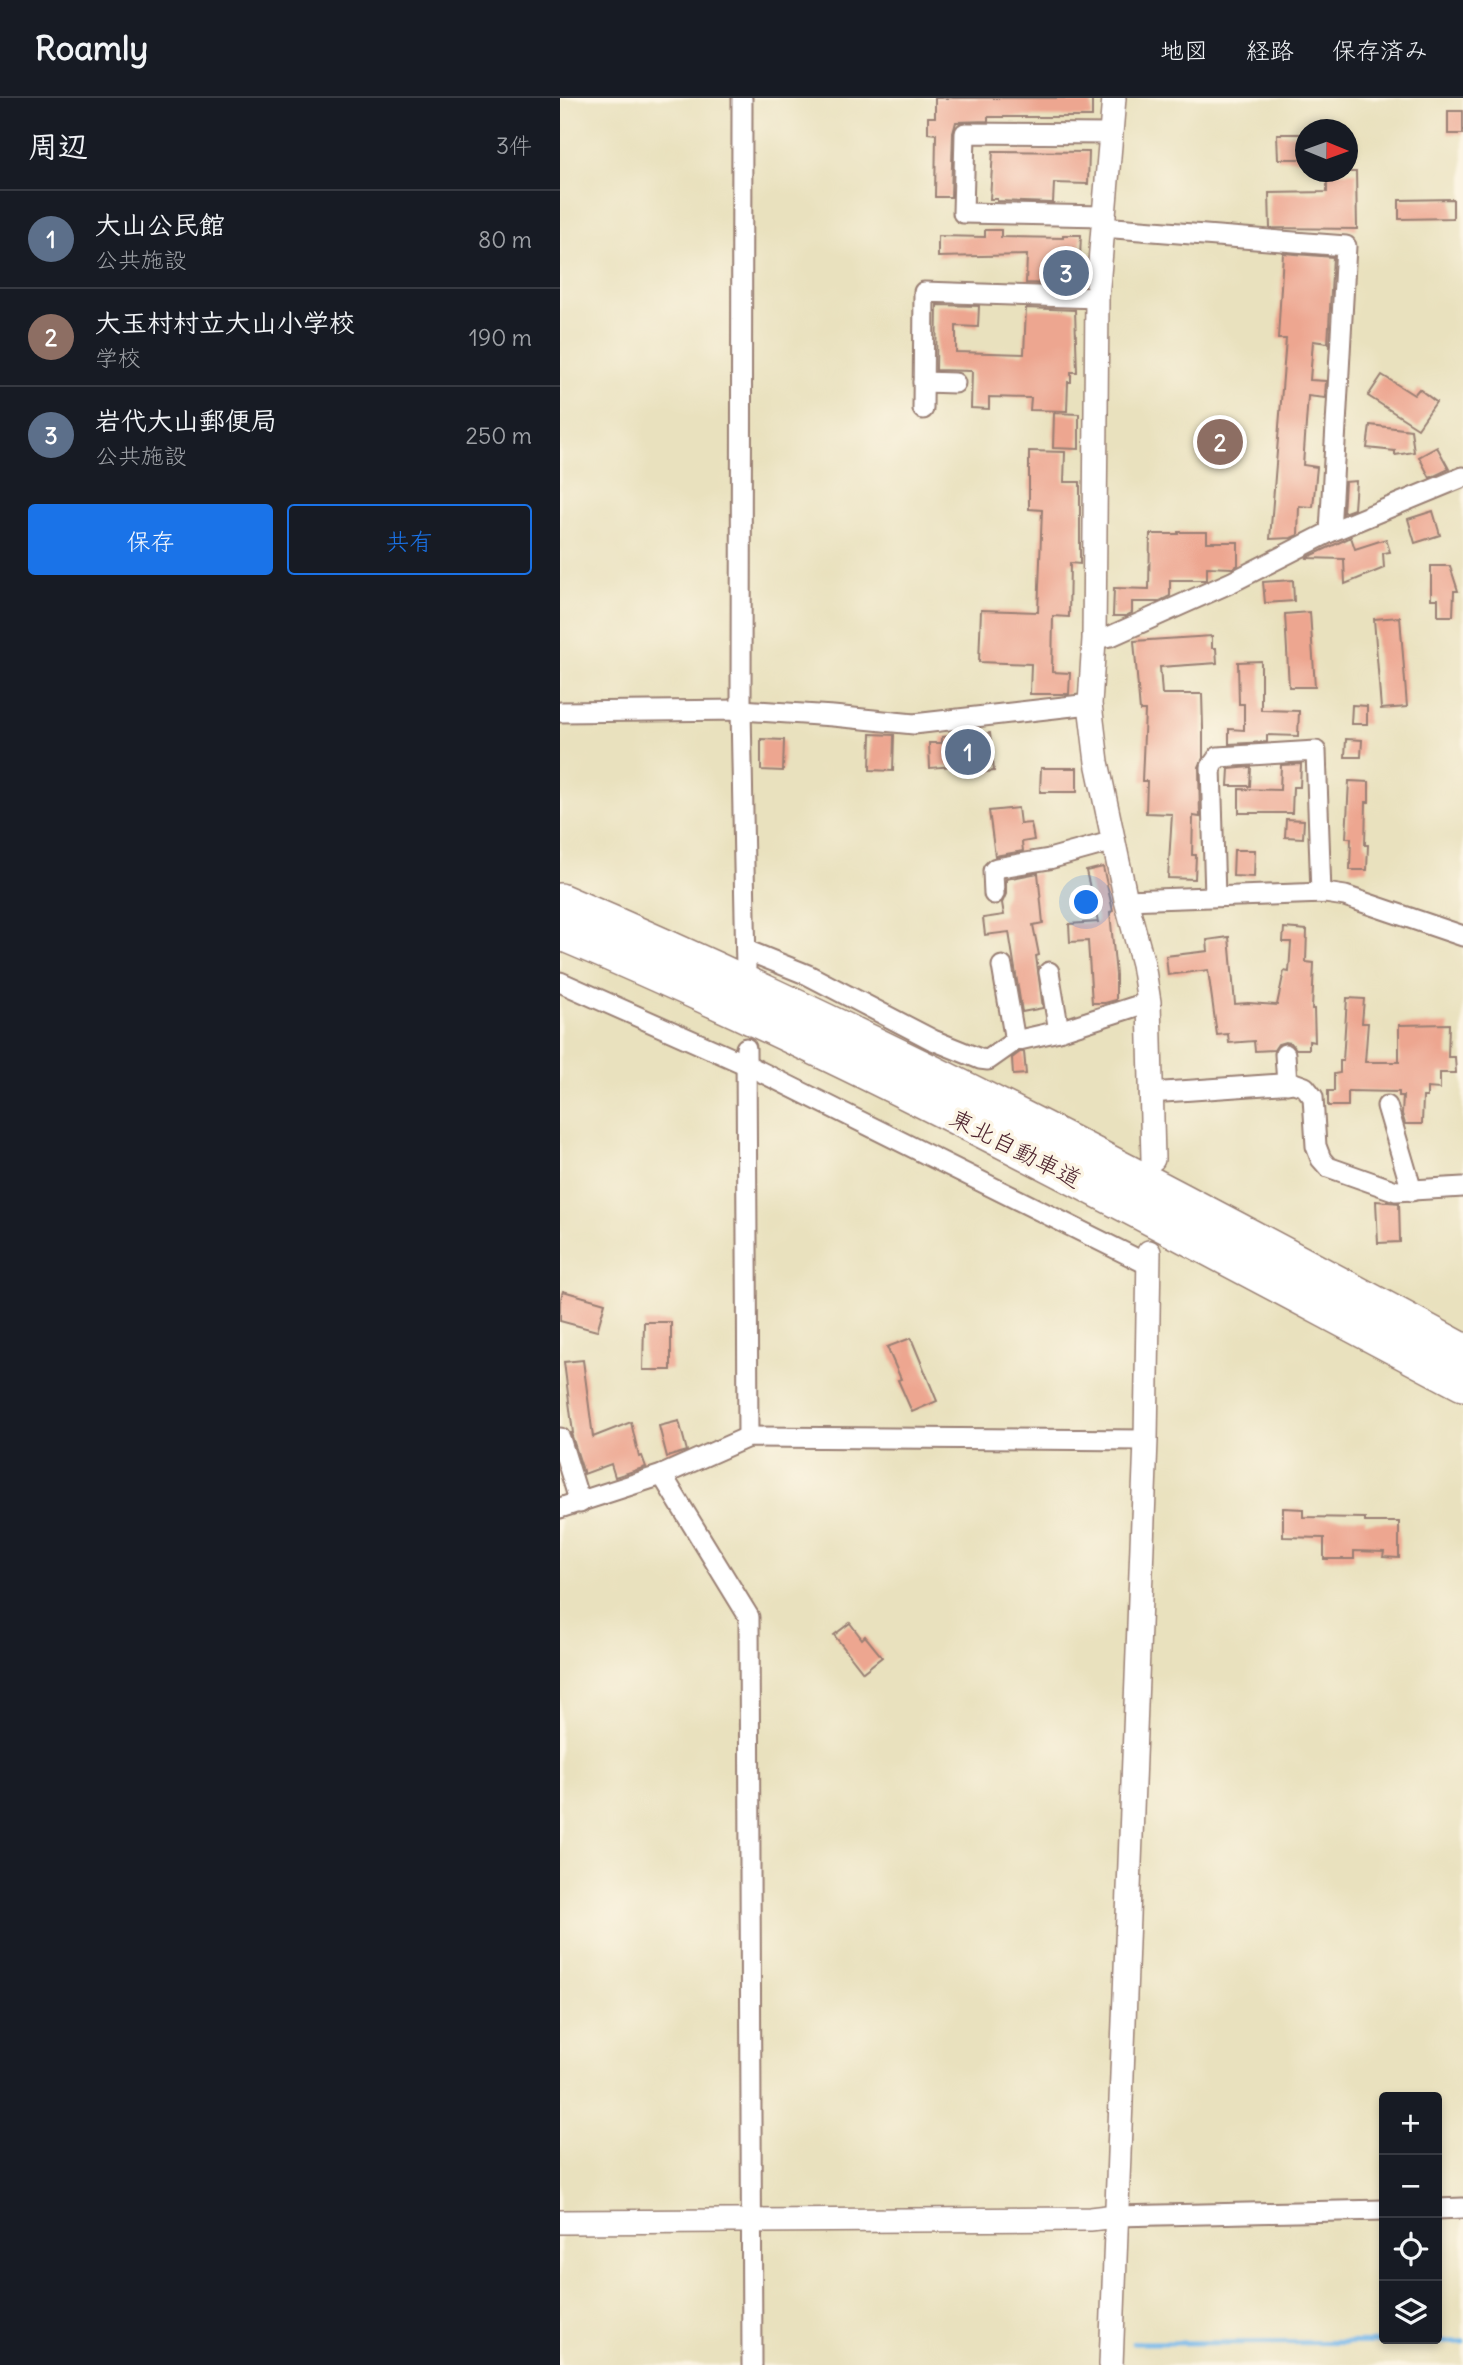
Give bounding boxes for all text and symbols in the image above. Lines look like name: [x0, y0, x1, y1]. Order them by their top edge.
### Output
text: Roamly: [35, 27, 148, 69]
text: 地図: [1160, 35, 1208, 65]
text: 経路: [1246, 35, 1294, 65]
text: 保存済み: [1332, 35, 1428, 65]
north arrow: [1295, 119, 1358, 182]
text: 周辺: [28, 127, 88, 165]
text: 3件: [496, 131, 532, 160]
text: 大山公民館: [95, 208, 225, 241]
text: 1: [46, 225, 56, 254]
text: 80 m: [478, 225, 532, 254]
text: 公共施設: [95, 245, 187, 274]
pin: 3: [1043, 247, 1089, 299]
text: 大玉村村立大山小学校: [95, 306, 355, 339]
text: 2: [45, 323, 57, 352]
text: 190 m: [469, 323, 532, 352]
text: 学校: [95, 343, 141, 372]
text: 岩代大山郵便局: [95, 404, 277, 437]
pin: 2: [1197, 416, 1243, 468]
text: 3: [44, 421, 58, 450]
text: 250 m: [465, 421, 532, 450]
text: 公共施設: [95, 441, 187, 470]
button: 保存: [28, 504, 273, 575]
button: 共有: [287, 504, 532, 575]
pin: 1: [945, 726, 991, 778]
your location: [1069, 885, 1103, 919]
street label: 東北自動車道: [945, 1102, 1087, 1194]
map controls: [1379, 2092, 1442, 2344]
button: +: [1379, 2092, 1442, 2155]
button: −: [1379, 2155, 1442, 2218]
button: locate: [1379, 2218, 1442, 2281]
button: layers: [1379, 2281, 1442, 2344]

